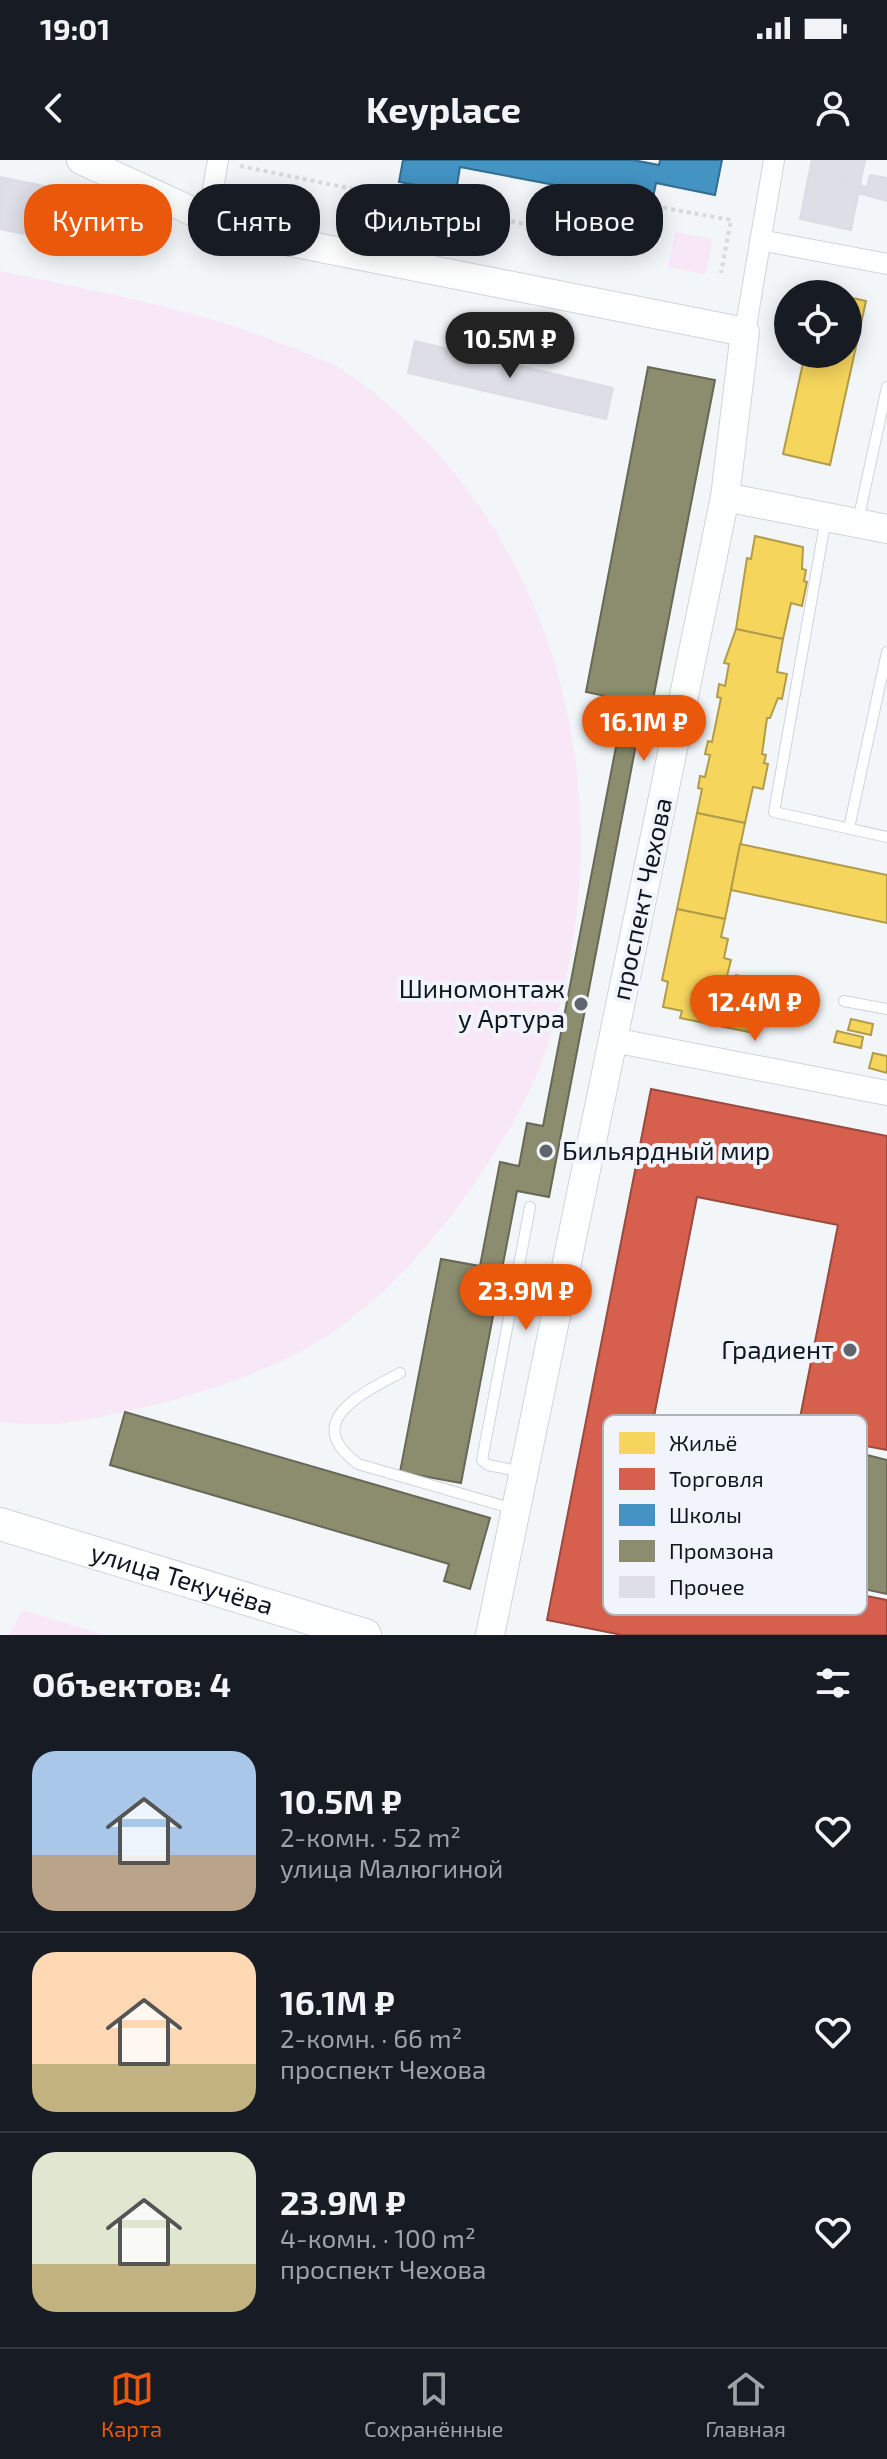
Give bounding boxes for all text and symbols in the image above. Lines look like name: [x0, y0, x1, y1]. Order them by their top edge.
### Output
text: 19:01: [40, 10, 110, 46]
icon: back: [32, 86, 76, 130]
icon: person: [811, 86, 855, 130]
text: Keyplace: [366, 87, 521, 130]
chip: Купить: [24, 184, 172, 256]
chip: Снять: [188, 184, 320, 256]
chip: Фильтры: [336, 184, 510, 256]
chip: Новое: [526, 184, 663, 256]
map controls: [774, 280, 862, 368]
button: locate: [774, 280, 862, 368]
pin: 10.5M ₽: [436, 312, 584, 380]
text: 10.5M ₽: [463, 322, 557, 353]
pin: 16.1M ₽: [570, 695, 718, 763]
text: 16.1M ₽: [600, 705, 688, 736]
street label: проспект Чехова: [604, 795, 677, 1003]
place label: Шиномонтаж у Артура: [399, 972, 565, 1034]
pin: 12.4M ₽: [681, 975, 829, 1043]
text: 12.4M ₽: [708, 985, 802, 1016]
marker: Шиномонтаж у Артура: [572, 995, 590, 1013]
place label: Бильярдный мир: [562, 1134, 770, 1165]
marker: Бильярдный мир: [537, 1142, 555, 1160]
pin: 23.9M ₽: [452, 1264, 600, 1332]
text: 23.9M ₽: [478, 1274, 574, 1305]
place label: Градиент: [721, 1333, 834, 1364]
marker: Градиент: [841, 1341, 859, 1359]
legend: [603, 1415, 867, 1615]
text: Жильё: [669, 1429, 738, 1455]
text: Торговля: [669, 1465, 764, 1491]
text: Школы: [669, 1501, 742, 1527]
street label: улица Текучёва: [87, 1535, 277, 1620]
text: Промзона: [669, 1537, 774, 1563]
text: Прочее: [669, 1573, 745, 1599]
icon: filters: [811, 1661, 855, 1705]
text: Объектов: 4: [32, 1663, 231, 1704]
text: 10.5M ₽: [280, 1780, 402, 1821]
icon: home: [96, 1783, 192, 1879]
icon: heart: [811, 1809, 855, 1853]
text: 2-комн. · 52 m²: [280, 1821, 461, 1852]
text: улица Малюгиной: [280, 1852, 503, 1883]
text: 16.1M ₽: [280, 1981, 395, 2022]
icon: home: [96, 1984, 192, 2080]
icon: heart: [811, 2010, 855, 2054]
text: 2-комн. · 66 m²: [280, 2022, 462, 2053]
text: проспект Чехова: [280, 2053, 486, 2084]
text: 23.9M ₽: [280, 2181, 406, 2222]
icon: home: [96, 2184, 192, 2280]
icon: heart: [811, 2210, 855, 2254]
text: 4-комн. · 100 m²: [280, 2222, 476, 2253]
text: проспект Чехова: [280, 2253, 486, 2284]
tab: Карта: [101, 2367, 162, 2441]
tab: Сохранённые: [364, 2367, 503, 2441]
tab: Главная: [705, 2367, 786, 2441]

